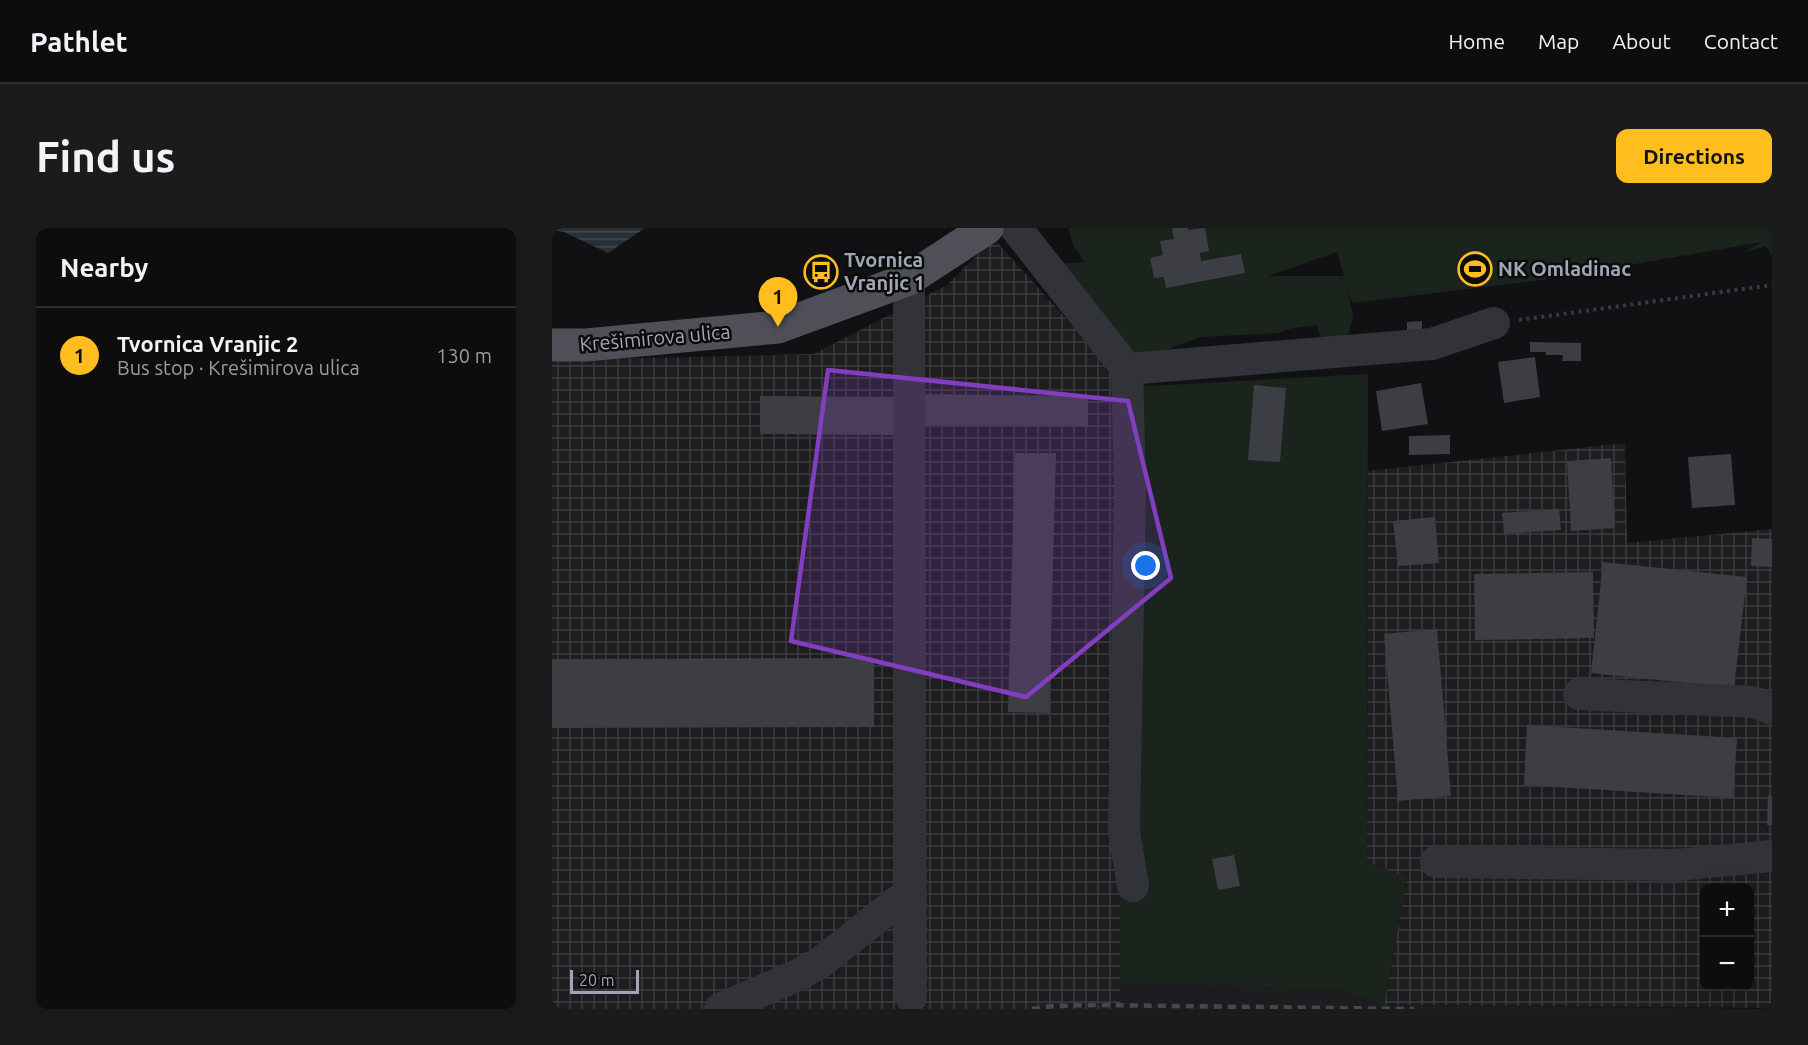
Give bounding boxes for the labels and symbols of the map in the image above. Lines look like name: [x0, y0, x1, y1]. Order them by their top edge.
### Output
place label: Tvornica Vranjic 1: [844, 248, 925, 294]
sports icon: NK Omladinac: [1457, 251, 1493, 287]
bus stop icon: Tvornica Vranjic 1: [803, 254, 839, 290]
place label: NK Omladinac: [1498, 257, 1631, 280]
pin: 1: [758, 278, 798, 327]
street label: Krešimirova ulica: [579, 319, 731, 356]
your location: [1131, 551, 1160, 580]
scale bar: [570, 967, 639, 994]

